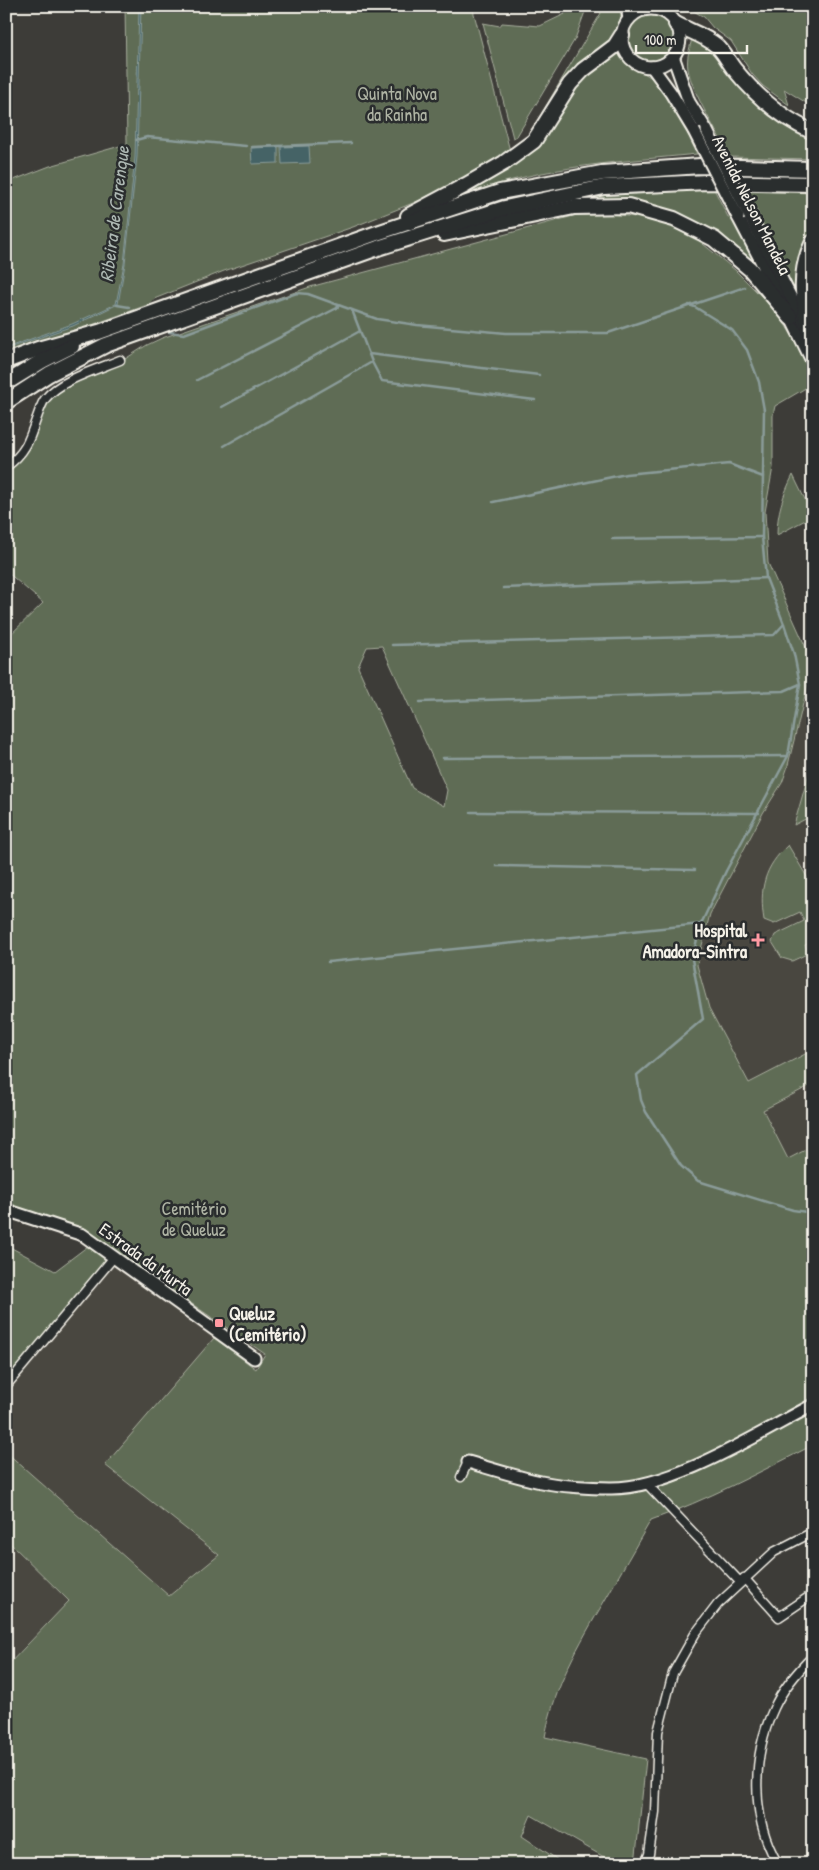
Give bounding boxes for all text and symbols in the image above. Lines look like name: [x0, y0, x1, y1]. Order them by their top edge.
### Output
scale bar: [636, 22, 748, 54]
text: 100 m: [644, 29, 677, 50]
park label: Quinta Nova da Rainha: [357, 81, 437, 127]
street label: Avenida Nelson Mandela: [706, 131, 798, 279]
water label: Ribeira de Carenque: [93, 143, 135, 283]
place label: Hospital Amadora-Sintra: [643, 918, 748, 964]
marker: Hospital Amadora-Sintra: [751, 933, 765, 947]
park label: Cemitério de Queluz: [162, 1196, 226, 1242]
street label: Estrada da Murta: [94, 1217, 198, 1301]
place label: Queluz (Cemitério): [229, 1301, 306, 1347]
marker: Queluz (Cemitério): [213, 1317, 225, 1329]

